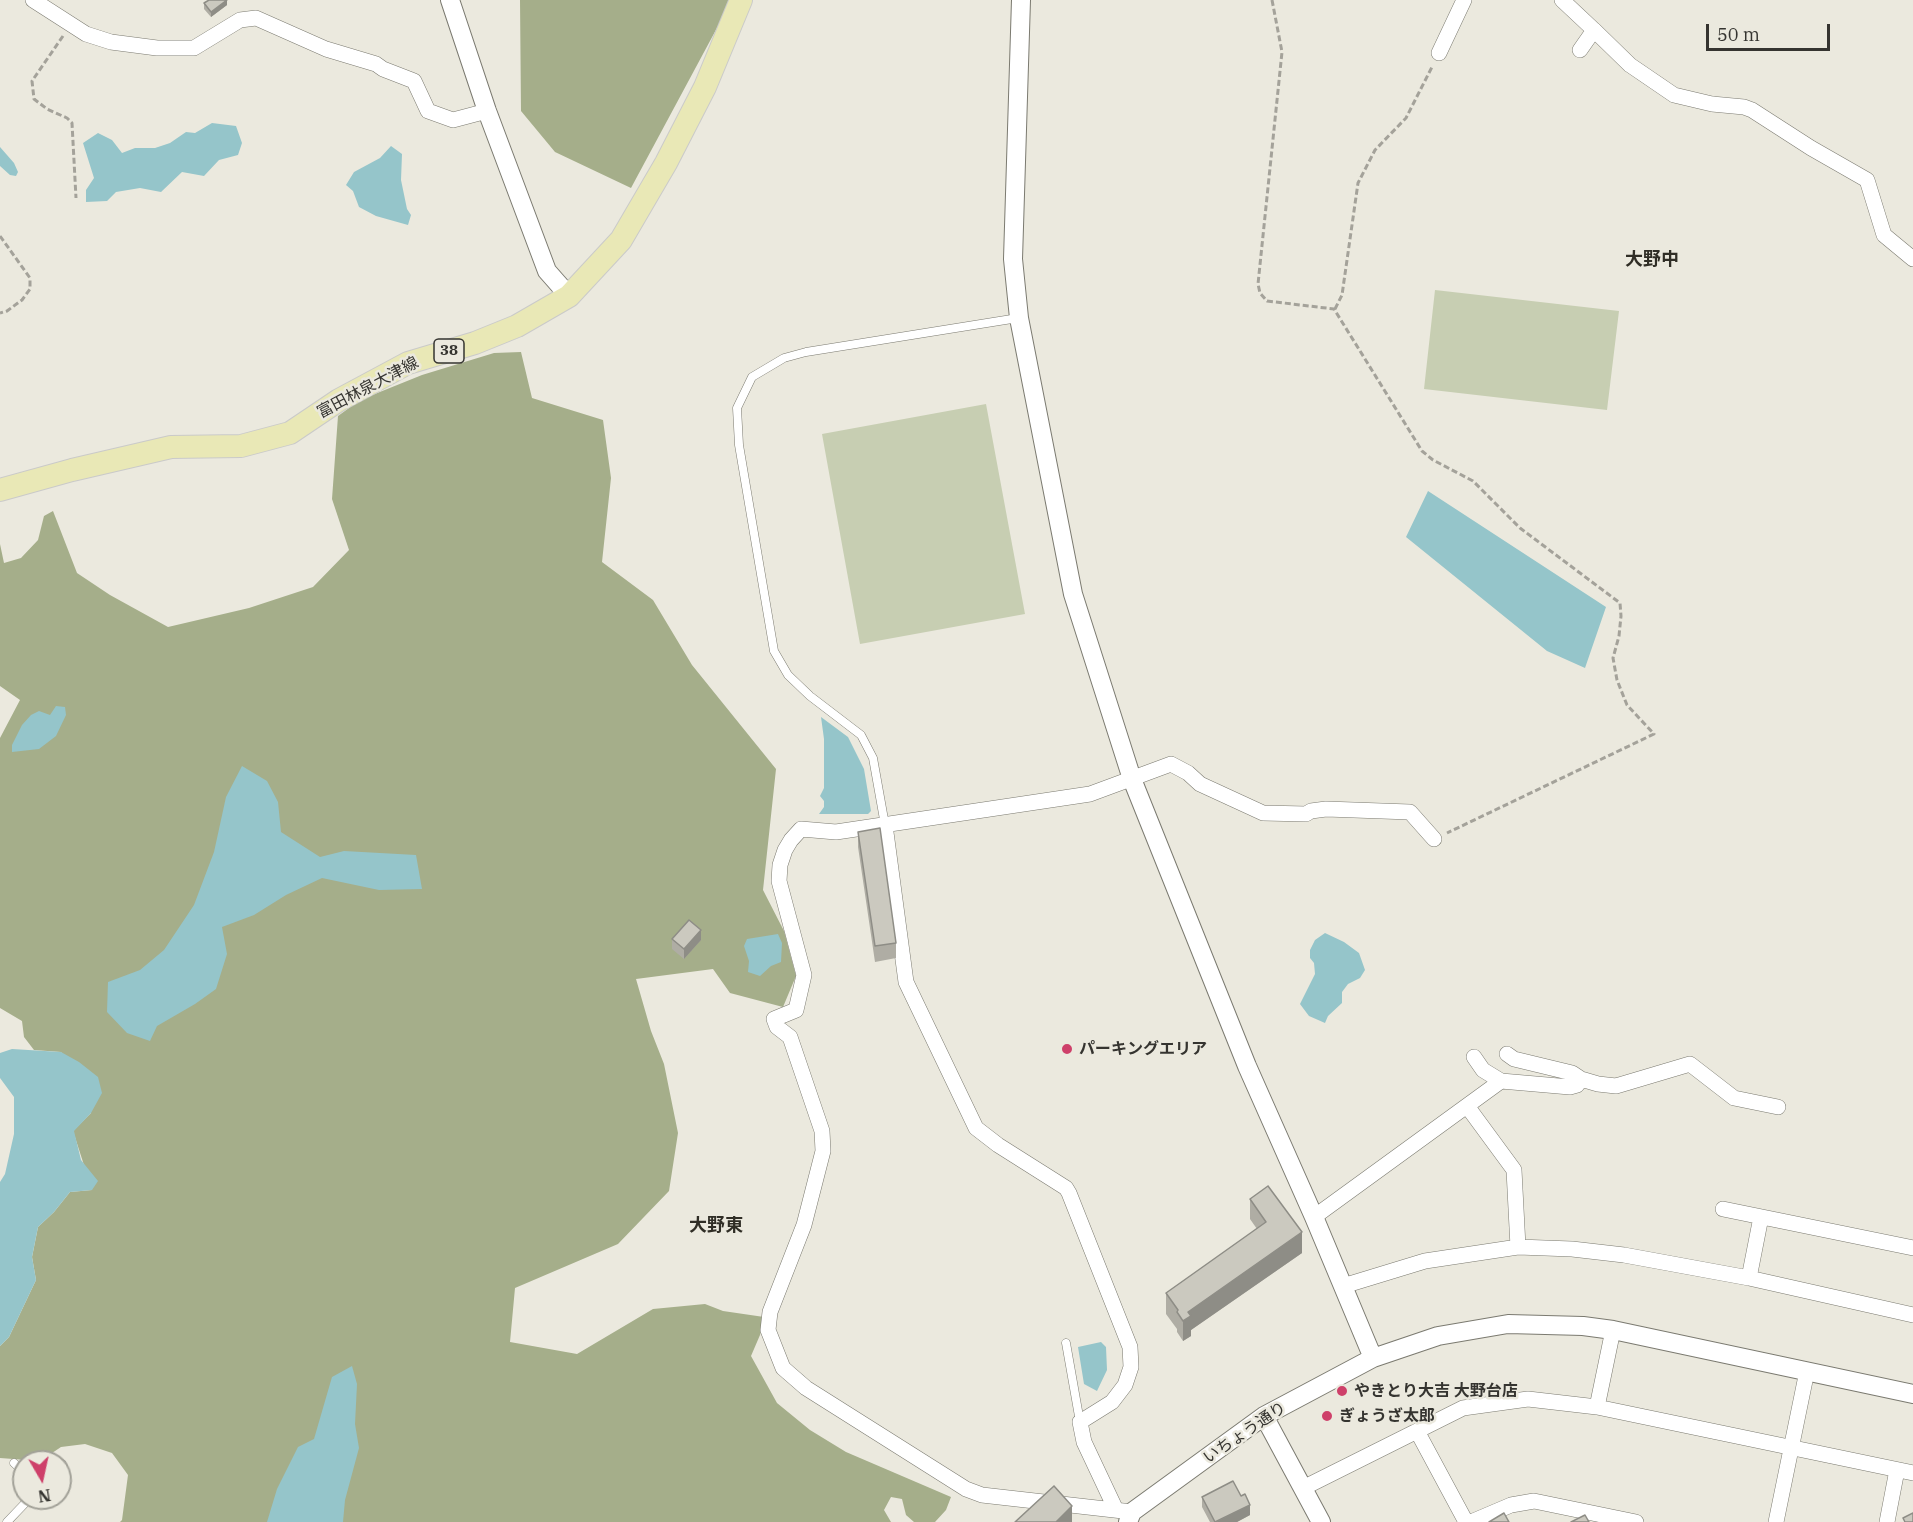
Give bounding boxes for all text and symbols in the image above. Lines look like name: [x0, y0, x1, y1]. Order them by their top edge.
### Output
scale bar: [1709, 12, 1834, 50]
text: 50 m: [1717, 23, 1760, 46]
district label: 大野中: [1625, 249, 1679, 271]
road number: 38: [434, 339, 464, 363]
street label: 富田林泉大津線: [314, 353, 422, 423]
place label: パーキングエリア: [1079, 1039, 1207, 1059]
marker: パーキングエリア: [1060, 1042, 1074, 1056]
district label: 大野東: [689, 1215, 743, 1237]
place label: やきとり大吉 大野台店: [1354, 1381, 1518, 1401]
marker: やきとり大吉 大野台店: [1335, 1384, 1349, 1398]
street label: いちょう通り: [1200, 1398, 1290, 1468]
place label: ぎょうざ太郎: [1339, 1406, 1435, 1426]
marker: ぎょうざ太郎: [1320, 1409, 1334, 1423]
north arrow: [12, 1450, 72, 1510]
text: N: [37, 1485, 52, 1507]

